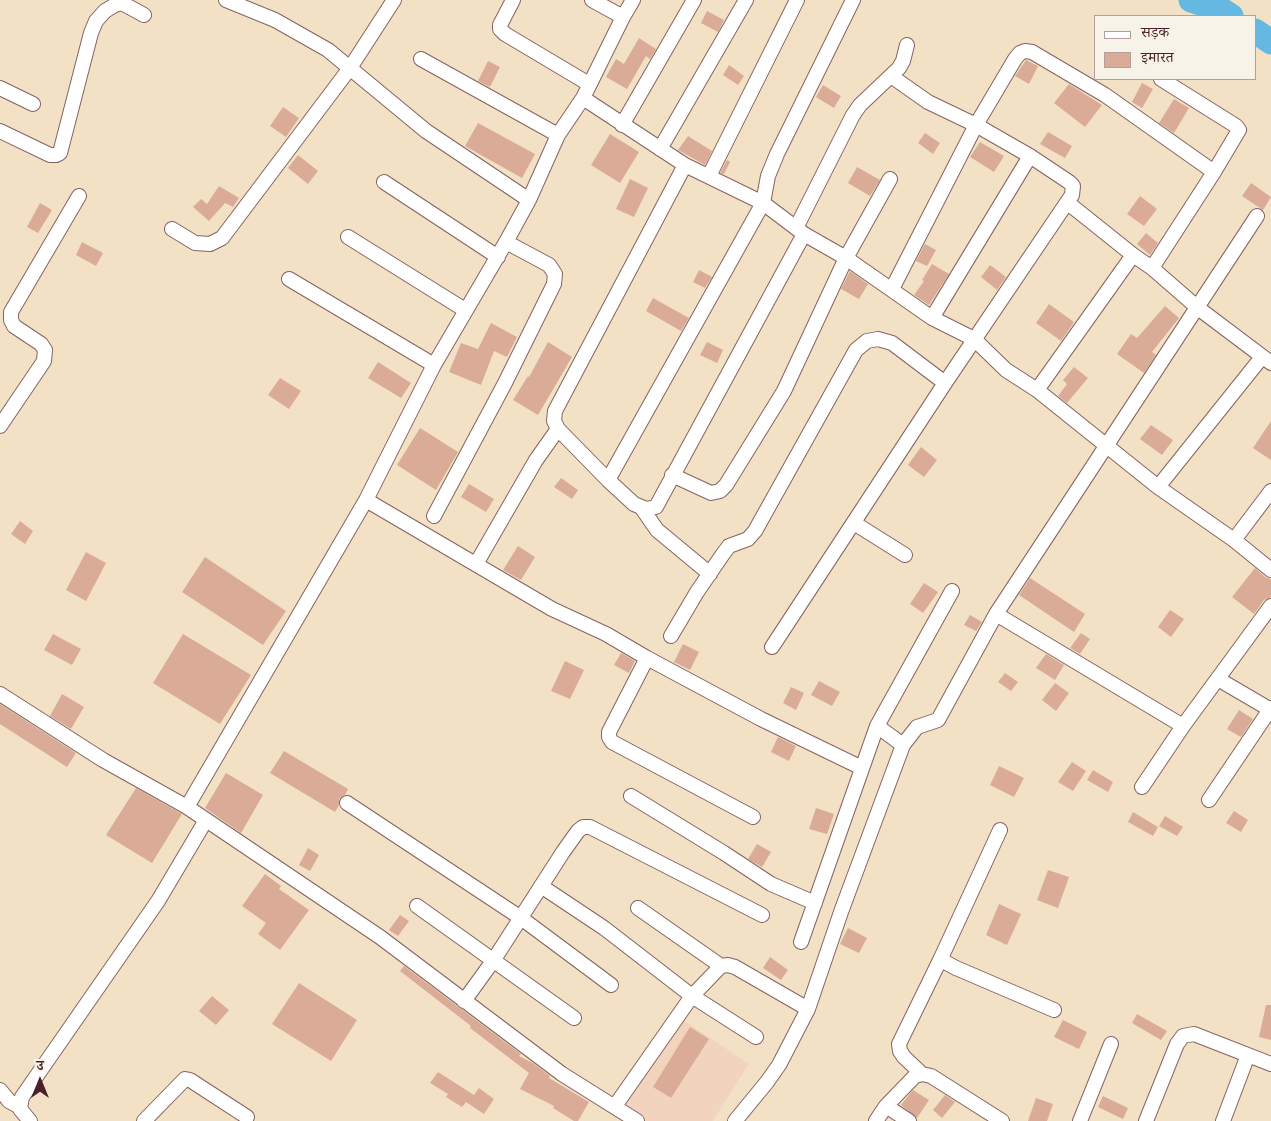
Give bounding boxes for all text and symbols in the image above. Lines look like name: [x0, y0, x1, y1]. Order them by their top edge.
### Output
legend: [1094, 15, 1256, 80]
text: सड़क: [1141, 23, 1169, 42]
text: इमारत: [1141, 48, 1174, 67]
north arrow: [15, 1056, 65, 1106]
text: उ: [36, 1057, 44, 1075]

